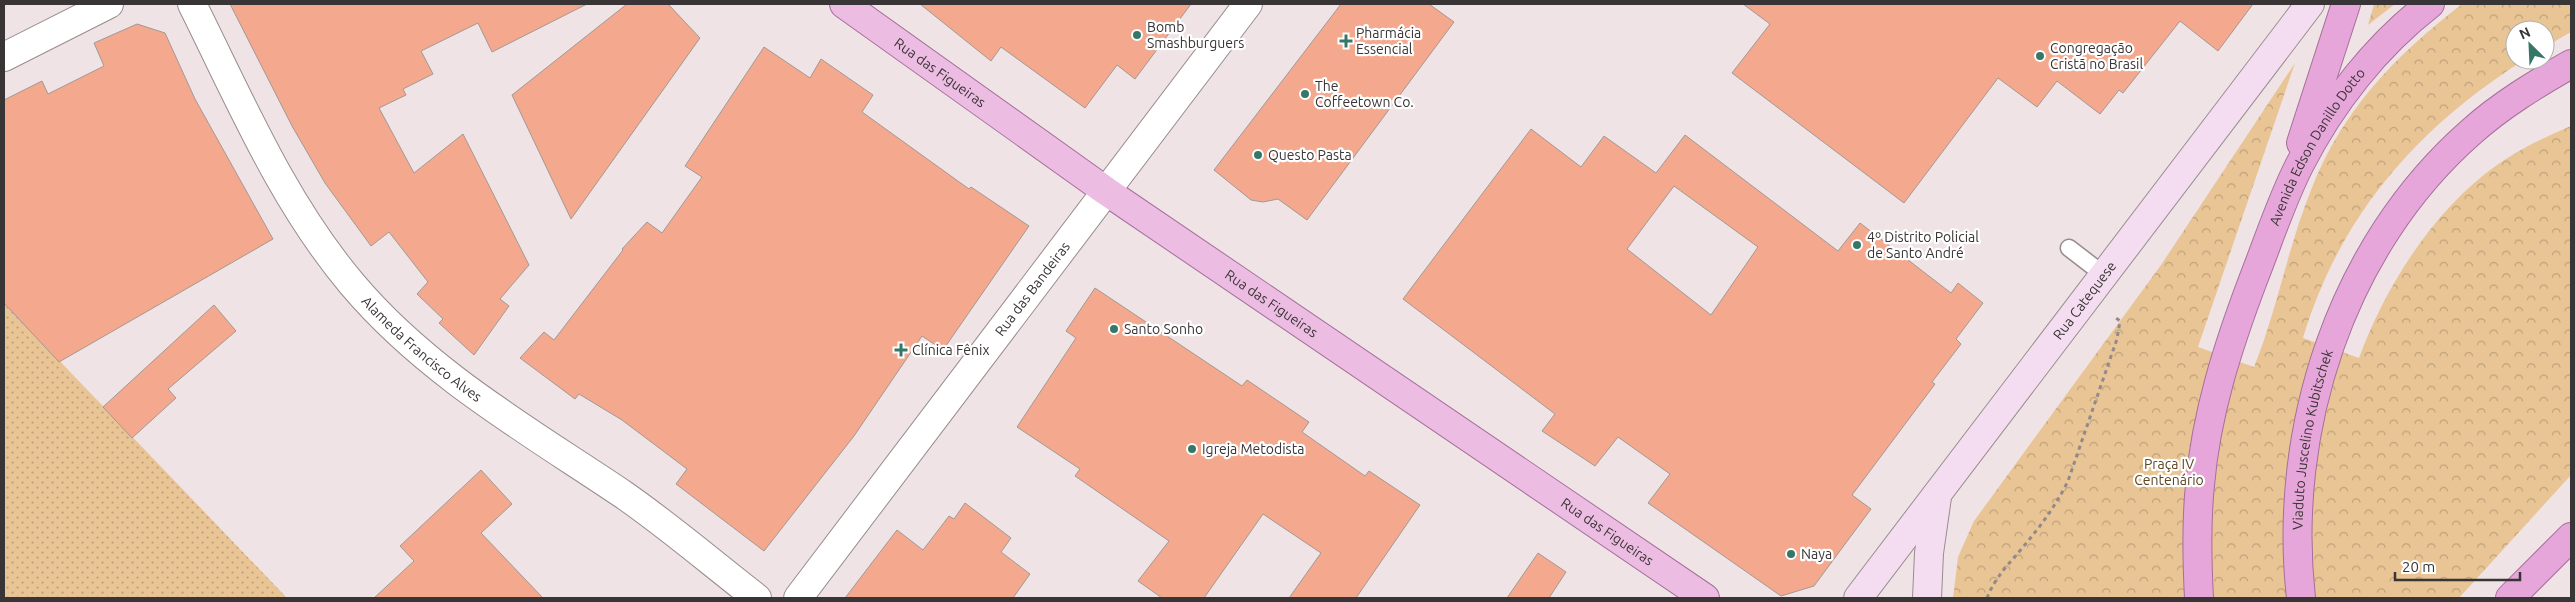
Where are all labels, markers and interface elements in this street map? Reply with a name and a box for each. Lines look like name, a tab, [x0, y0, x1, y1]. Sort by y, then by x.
place label: Bomb Smashburguers	[1147, 19, 1244, 51]
north arrow	[2505, 20, 2555, 70]
text: N	[2517, 24, 2533, 43]
place label: Pharmácia Essencial	[1356, 25, 1421, 57]
marker: Bomb Smashburguers	[1131, 29, 1143, 41]
street label: Rua das Figueiras	[891, 35, 989, 111]
marker: Pharmácia Essencial	[1340, 35, 1352, 47]
place label: Congregação Cristã no Brasil	[2050, 40, 2143, 72]
marker: Congregação Cristã no Brasil	[2034, 50, 2046, 62]
street label: Avenida Edson Danillo Dotto	[2266, 65, 2368, 228]
place label: The Coffeetown Co.	[1315, 78, 1414, 110]
marker: The Coffeetown Co.	[1299, 88, 1311, 100]
place label: Questo Pasta	[1268, 147, 1352, 163]
marker: Questo Pasta	[1252, 149, 1264, 161]
place label: 4º Distrito Policial de Santo André	[1867, 229, 1979, 261]
street label: Rua das Bandeiras	[992, 239, 1073, 339]
marker: 4º Distrito Policial de Santo André	[1851, 239, 1863, 251]
street label: Rua Catequese	[2050, 258, 2119, 343]
street label: Rua das Figueiras	[1222, 266, 1321, 341]
street label: Alameda Francisco Alves	[359, 293, 485, 405]
place label: Santo Sonho	[1124, 321, 1203, 337]
marker: Santo Sonho	[1108, 323, 1120, 335]
place label: Clínica Fênix	[912, 342, 989, 358]
marker: Clínica Fênix	[894, 343, 908, 357]
street label: Viaduto Juscelino Kubitschek	[2290, 347, 2336, 530]
place label: Igreja Metodista	[1202, 441, 1304, 457]
marker: Igreja Metodista	[1186, 443, 1198, 455]
park label: Praça IV Centenário	[2134, 456, 2204, 488]
street label: Rua das Figueiras	[1558, 495, 1657, 569]
place label: Naya	[1801, 546, 1832, 562]
marker: Naya	[1785, 548, 1797, 560]
scale bar	[2395, 550, 2520, 582]
text: 20 m	[2402, 558, 2435, 575]

